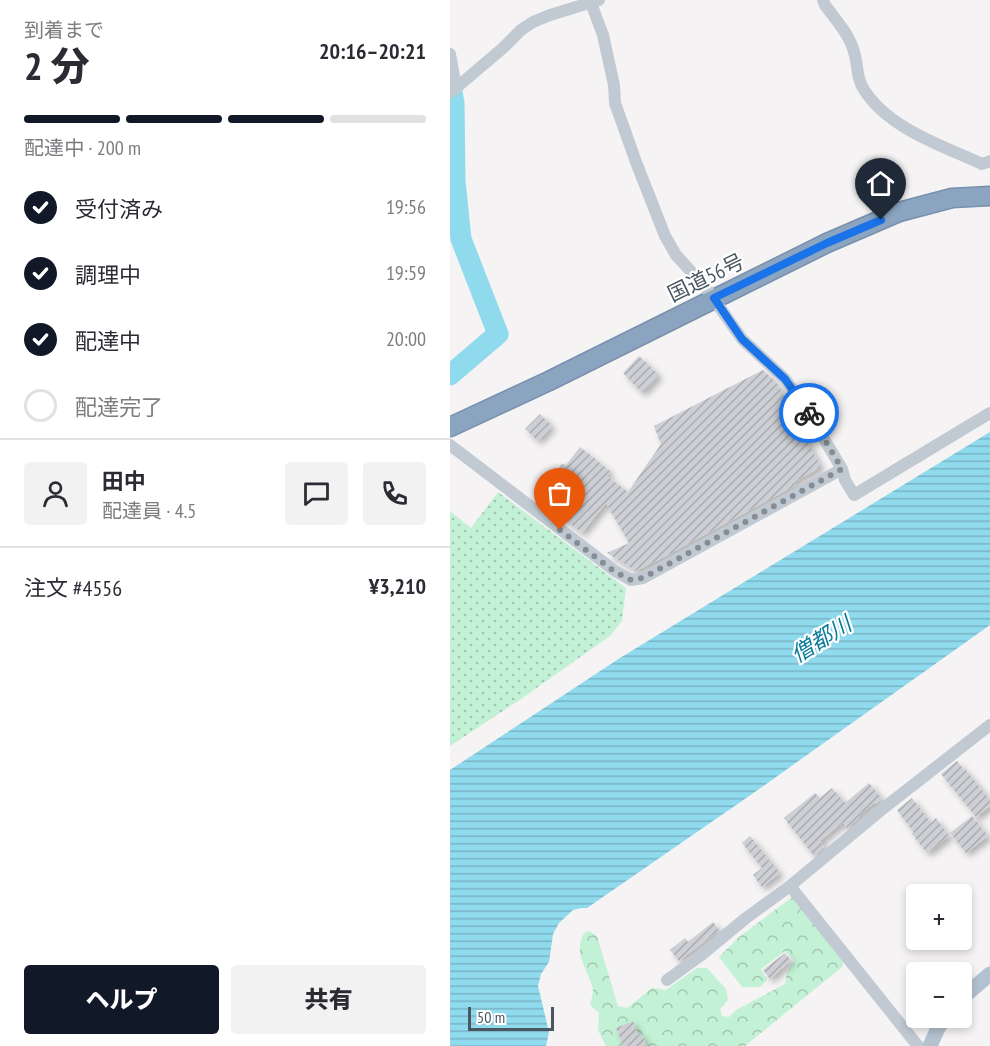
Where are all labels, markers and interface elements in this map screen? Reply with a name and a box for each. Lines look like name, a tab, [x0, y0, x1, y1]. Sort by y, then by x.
text: 到着まで	[24, 17, 104, 43]
text: 20:16–20:21	[319, 37, 426, 65]
text: 2 分	[24, 40, 90, 91]
text: 配達中 · 200 m	[24, 135, 141, 161]
pin	[855, 158, 906, 220]
icon: home	[864, 167, 897, 200]
icon: check	[24, 191, 57, 224]
text: 19:56	[386, 194, 426, 220]
text: 受付済み	[75, 195, 163, 223]
street label: 国道56号	[663, 247, 749, 308]
icon: check	[24, 257, 57, 290]
text: 19:59	[386, 260, 426, 286]
text: 調理中	[75, 261, 141, 289]
icon: check	[24, 323, 57, 356]
text: 20:00	[386, 326, 426, 352]
text: 配達中	[75, 327, 141, 355]
courier	[779, 383, 839, 443]
text: 配達完了	[75, 393, 163, 421]
icon: bike	[793, 397, 826, 430]
button: person	[24, 462, 87, 525]
button: chat	[285, 462, 348, 525]
button: phone	[363, 462, 426, 525]
text: 田中	[102, 467, 146, 495]
pin	[534, 468, 585, 530]
icon: bag	[543, 477, 576, 510]
text: 配達員 · 4.5	[102, 498, 196, 524]
text: ¥3,210	[369, 572, 426, 600]
text: 注文 #4556	[24, 574, 122, 602]
water label: 僧都川	[786, 609, 858, 668]
map controls	[906, 884, 972, 1028]
button: +	[906, 884, 972, 950]
button: −	[906, 962, 972, 1028]
button: ヘルプ	[24, 965, 219, 1034]
button: 共有	[231, 965, 426, 1034]
scale bar	[468, 1004, 554, 1032]
text: 50 m	[477, 1007, 505, 1027]

